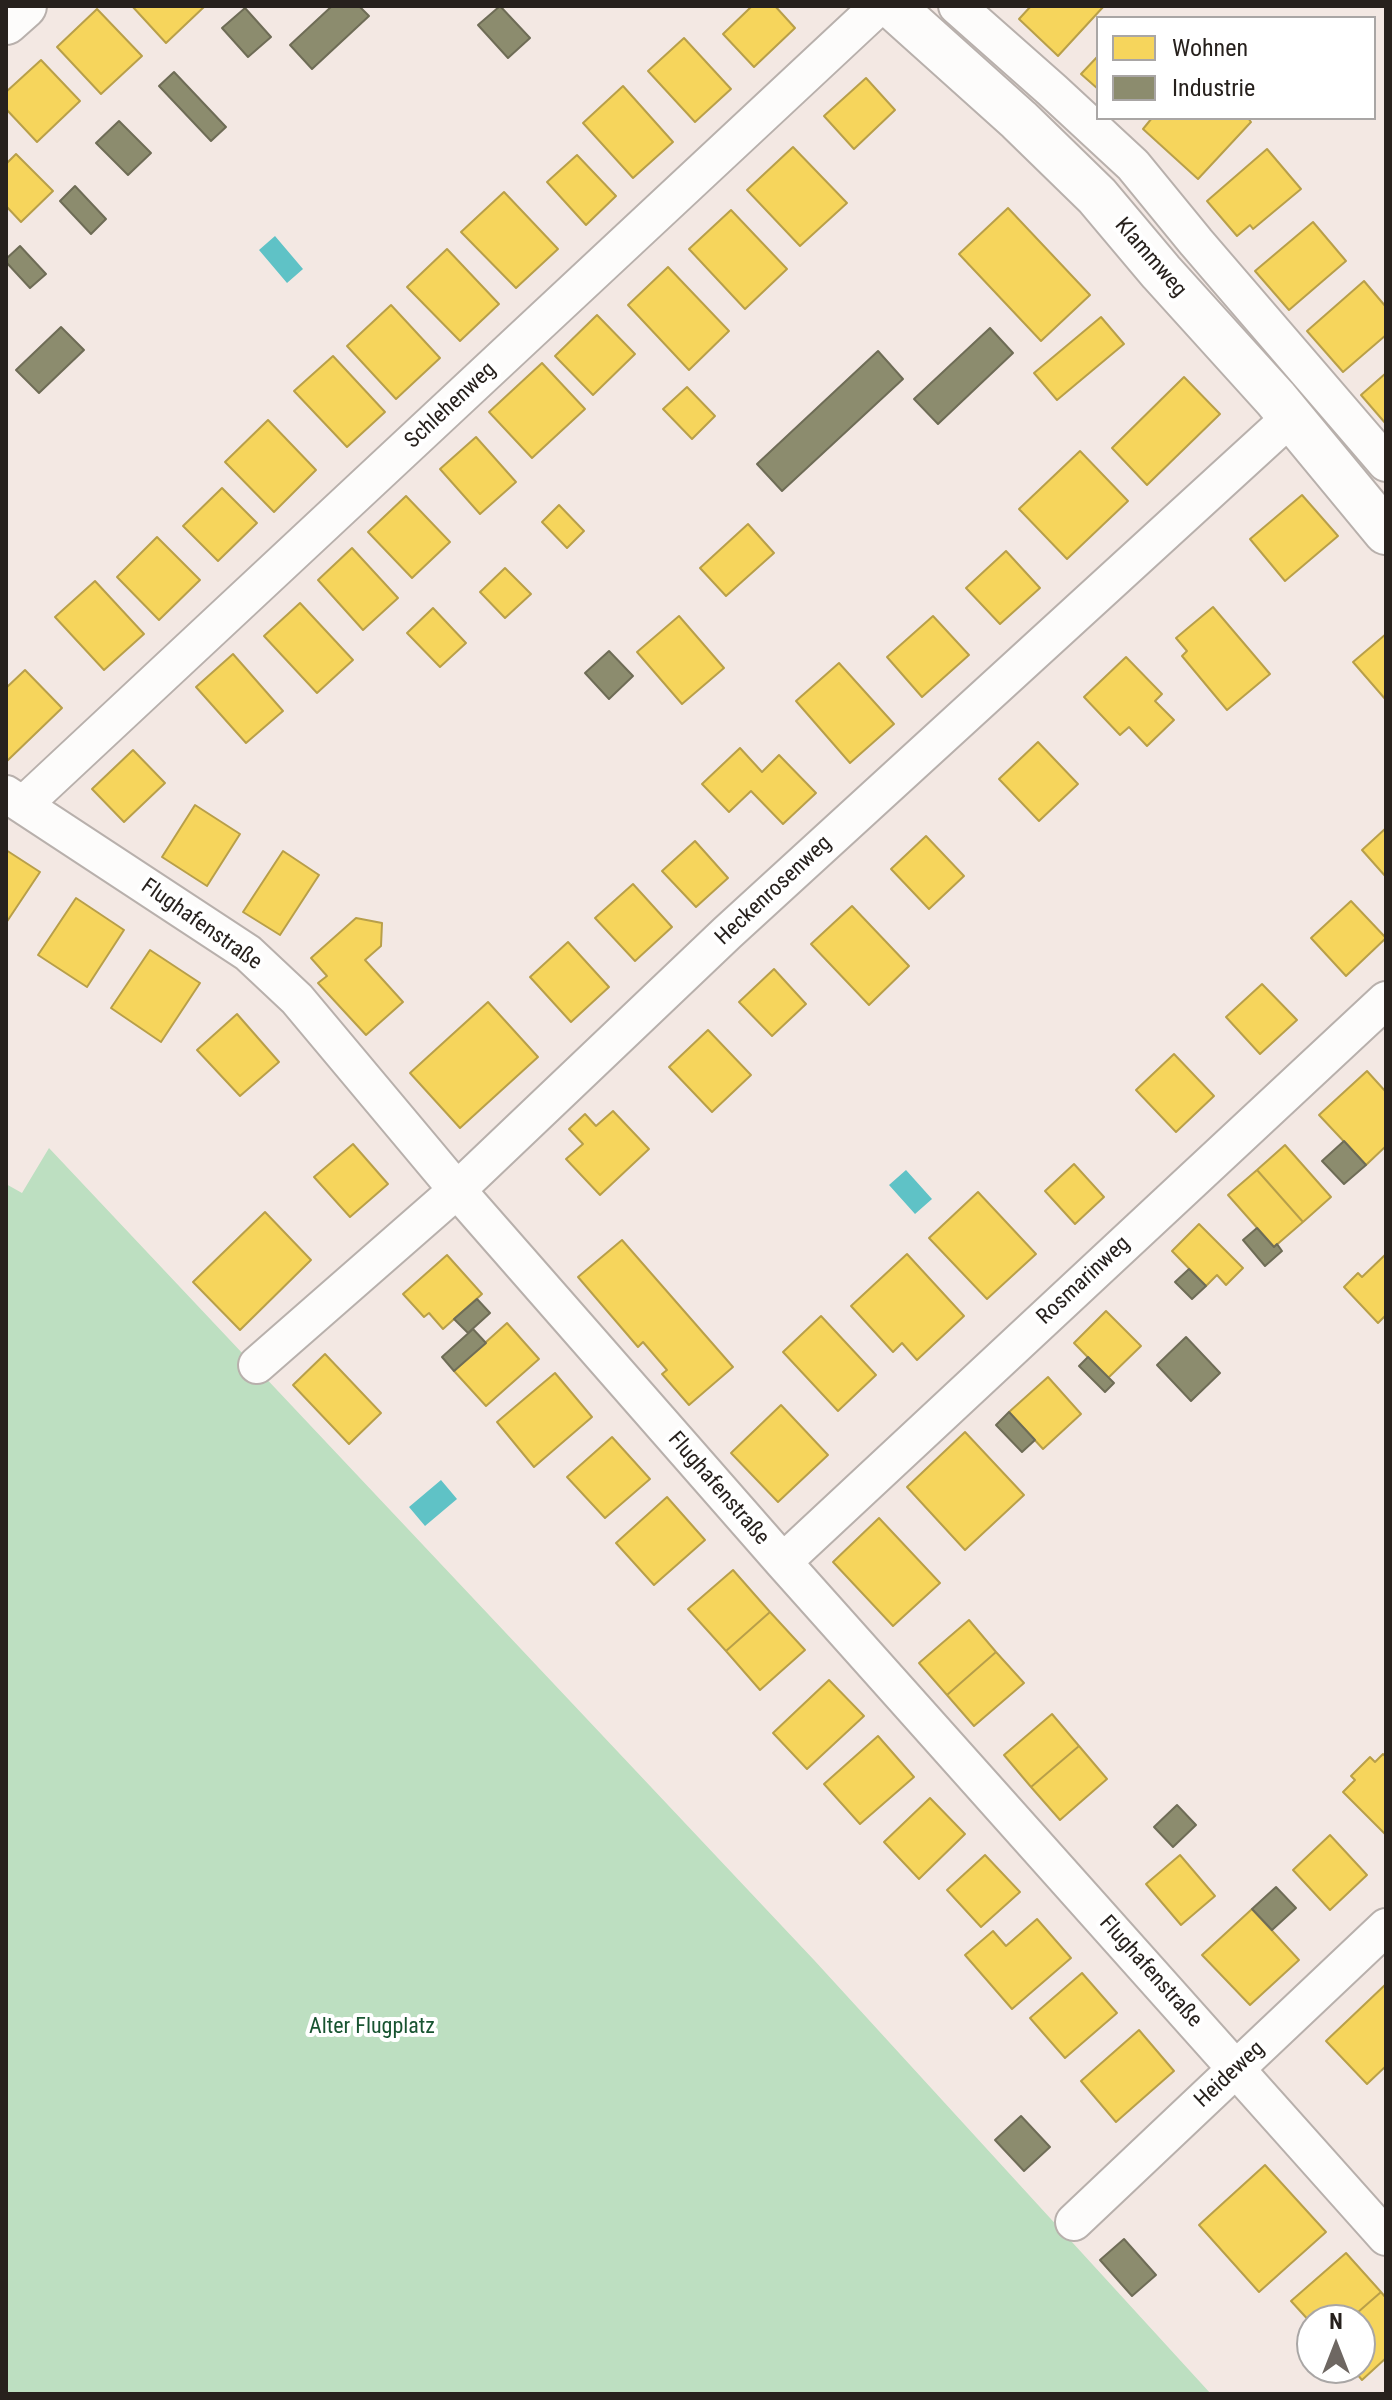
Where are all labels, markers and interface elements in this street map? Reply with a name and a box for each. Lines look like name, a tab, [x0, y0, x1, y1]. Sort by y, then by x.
legend	[1096, 16, 1376, 120]
text: Wohnen	[1172, 34, 1248, 62]
text: Industrie	[1172, 74, 1255, 102]
street label: Klammweg	[1108, 213, 1192, 303]
street label: Schlehenweg	[400, 357, 502, 455]
street label: Heckenrosenweg	[711, 831, 837, 951]
street label: Flughafenstraße	[136, 874, 266, 976]
street label: Rosmarinweg	[1032, 1231, 1136, 1331]
street label: Flughafenstraße	[662, 1427, 774, 1551]
street label: Flughafenstraße	[1093, 1911, 1207, 2033]
park label: Alter Flugplatz	[309, 2014, 435, 2040]
street label: Heideweg	[1190, 2036, 1270, 2114]
north arrow	[1296, 2304, 1376, 2384]
text: N	[1329, 2309, 1343, 2334]

